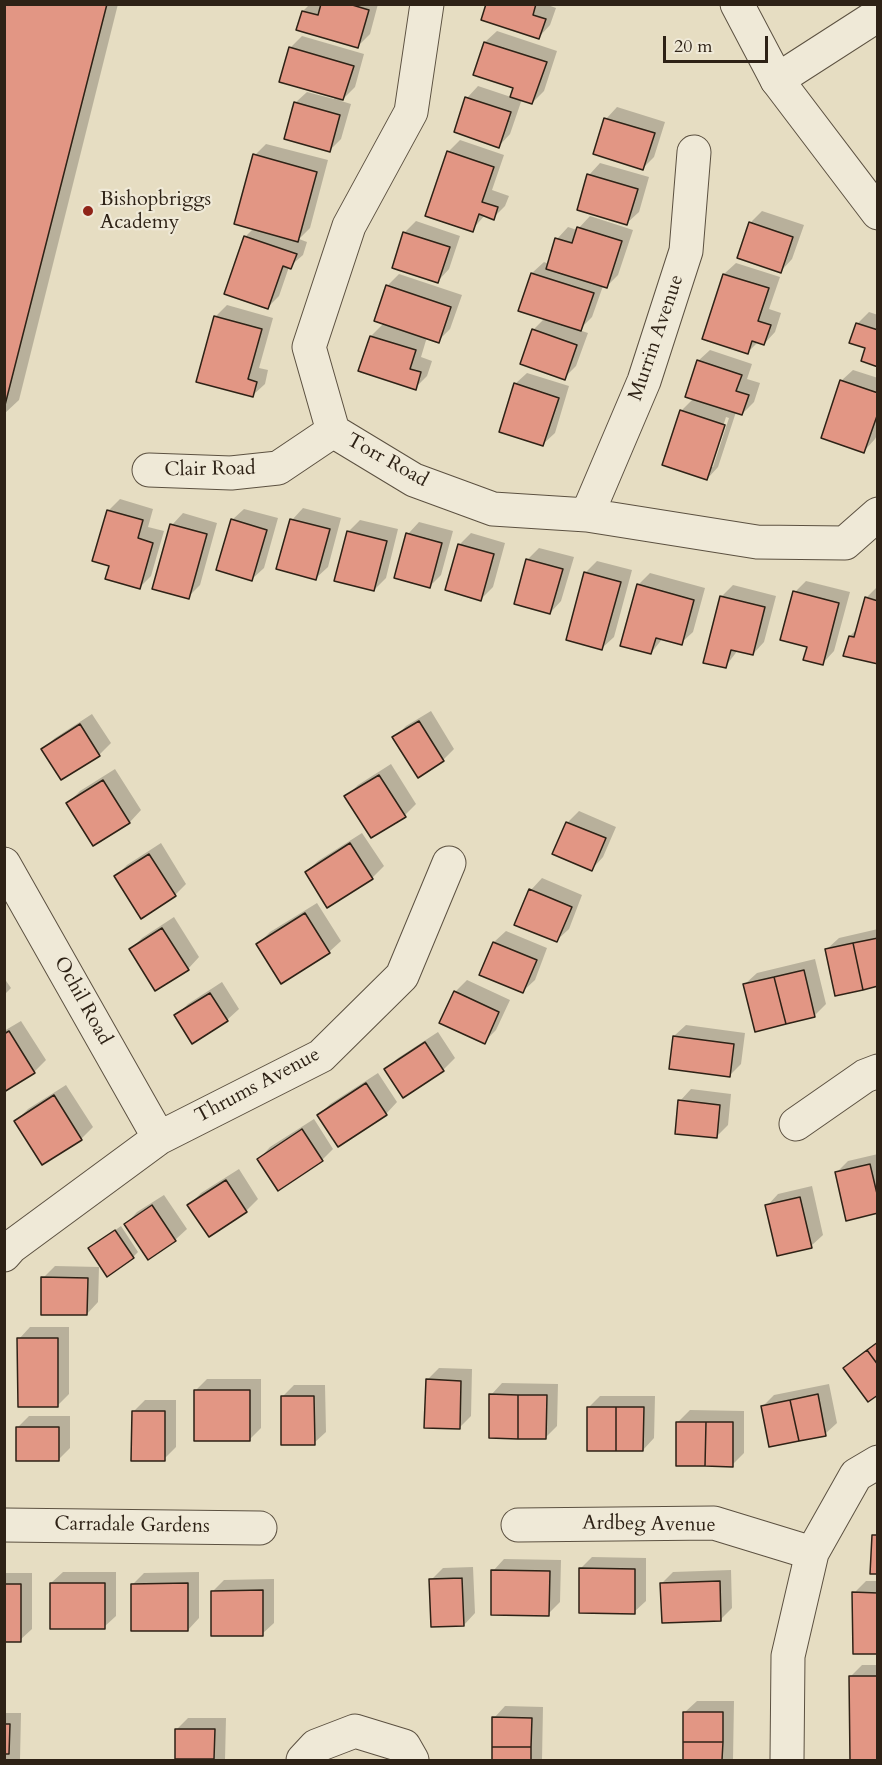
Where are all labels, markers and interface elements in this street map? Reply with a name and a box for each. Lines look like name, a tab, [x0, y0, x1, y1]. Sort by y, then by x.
scale bar	[666, 24, 771, 62]
text: 20 m	[674, 34, 713, 59]
place label: Bishopbriggs Academy	[100, 188, 211, 235]
marker: Bishopbriggs Academy	[81, 204, 95, 218]
street label: Murrin Avenue	[624, 272, 690, 404]
street label: Torr Road	[342, 429, 432, 493]
street label: Clair Road	[164, 457, 256, 483]
street label: Ochil Road	[48, 953, 116, 1049]
street label: Thrums Avenue	[192, 1043, 324, 1129]
street label: Ardbeg Avenue	[582, 1512, 716, 1538]
street label: Carradale Gardens	[54, 1513, 210, 1539]

